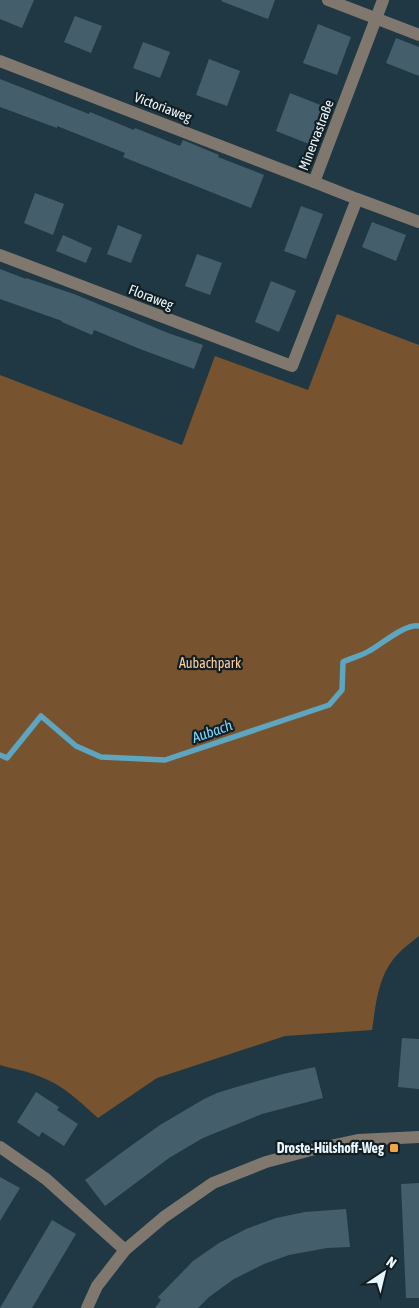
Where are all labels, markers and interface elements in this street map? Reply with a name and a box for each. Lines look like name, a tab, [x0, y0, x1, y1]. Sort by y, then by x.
street label: Victoriaweg	[132, 89, 194, 125]
street label: Minervastraße	[295, 97, 337, 173]
street label: Floraweg	[126, 281, 176, 313]
park label: Aubachpark	[179, 655, 241, 671]
water label: Aubach	[189, 716, 234, 746]
place label: Droste-Hülshoff-Weg	[277, 1140, 385, 1156]
marker: Droste-Hülshoff-Weg	[388, 1142, 400, 1154]
north arrow	[359, 1248, 409, 1298]
text: N	[383, 1253, 399, 1271]

